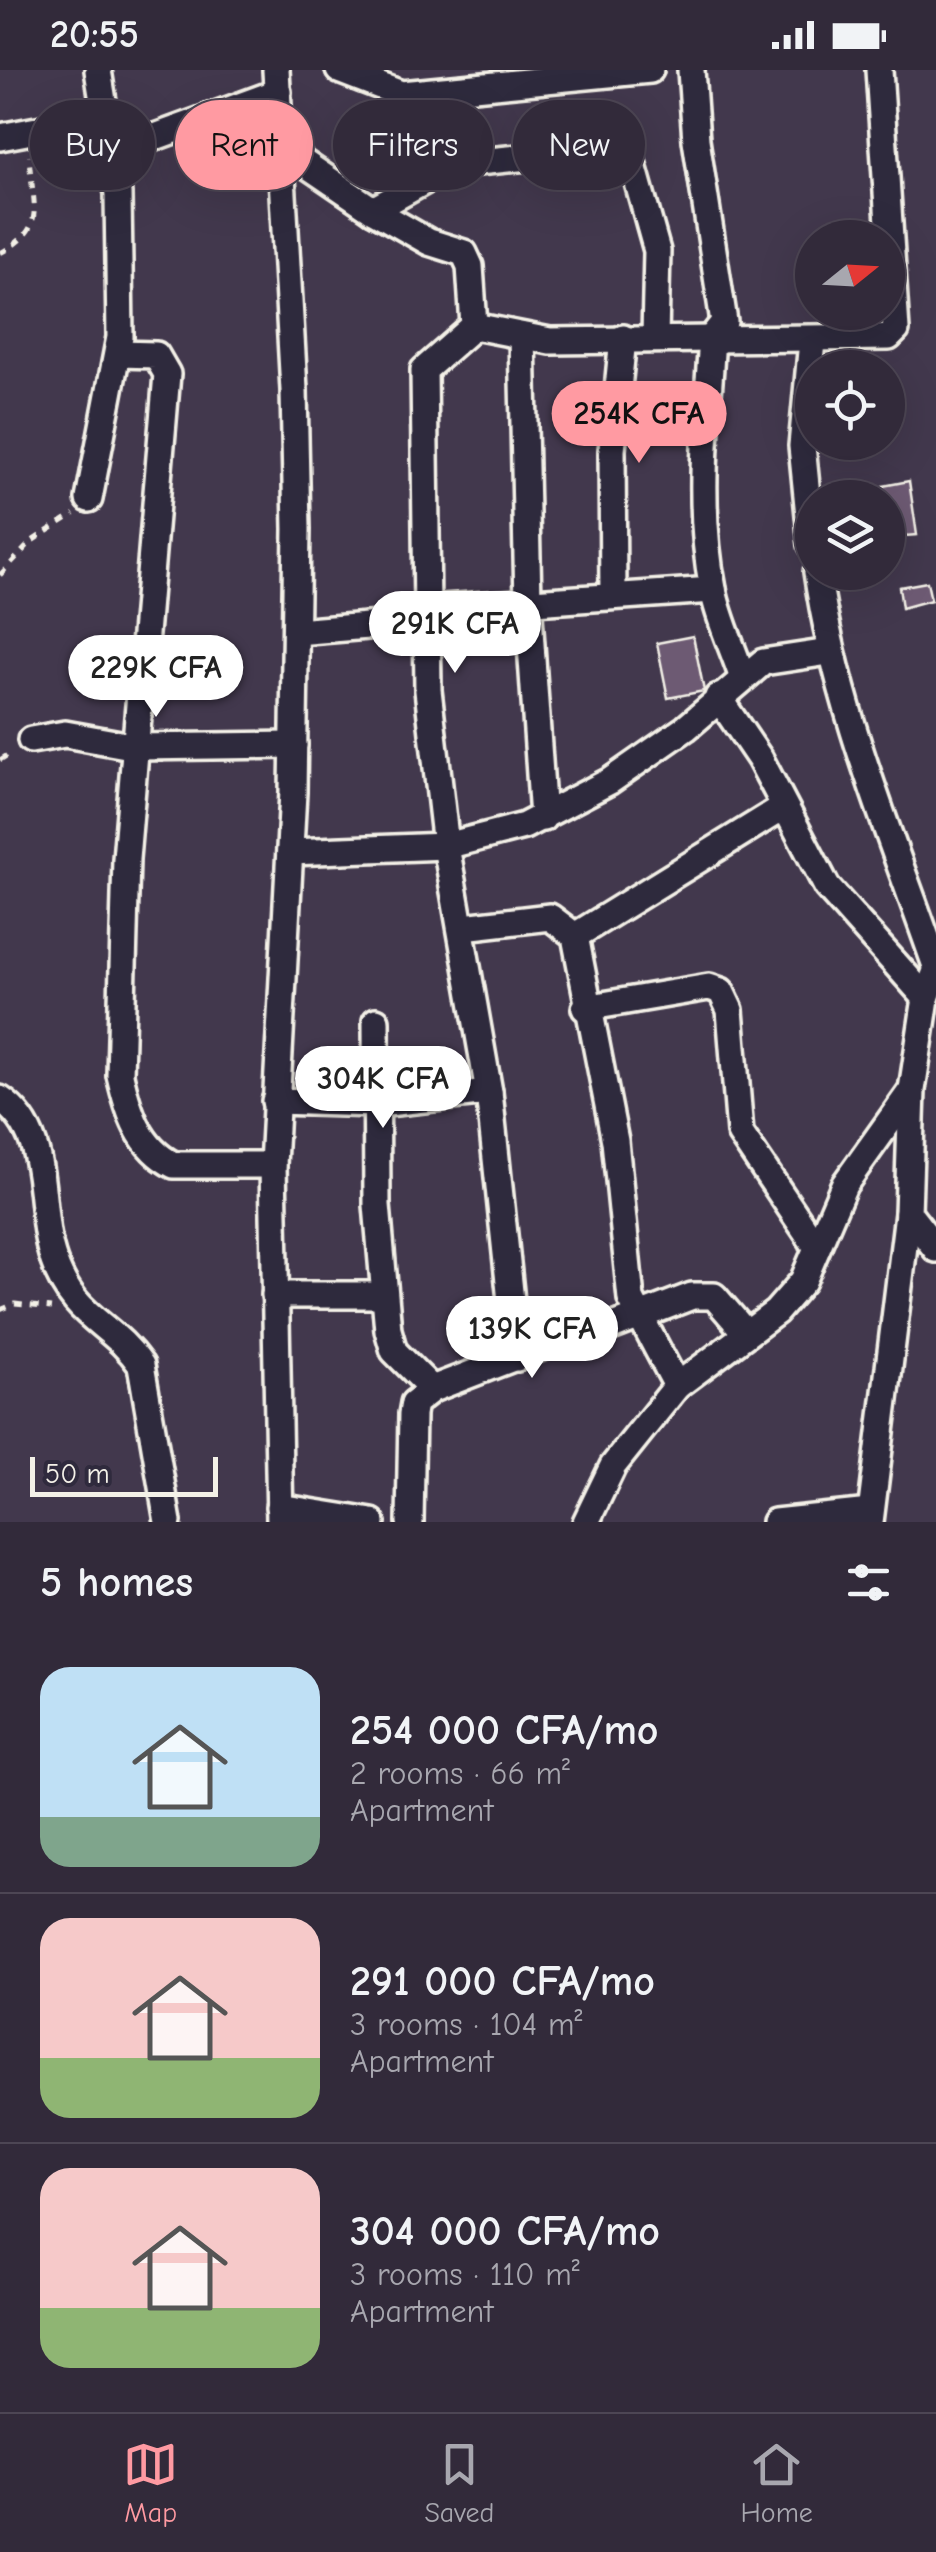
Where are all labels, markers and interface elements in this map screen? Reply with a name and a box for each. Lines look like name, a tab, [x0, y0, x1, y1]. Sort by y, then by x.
text: 20:55	[50, 13, 139, 57]
chip: Buy	[30, 100, 155, 190]
chip: Rent	[175, 100, 313, 190]
chip: Filters	[333, 100, 493, 190]
chip: New	[513, 100, 645, 190]
north arrow	[795, 220, 905, 330]
map controls	[795, 220, 905, 590]
button: locate	[795, 350, 905, 460]
pin: 254K CFA	[536, 381, 742, 466]
text: 254K CFA	[574, 395, 704, 432]
button: layers	[795, 480, 905, 590]
pin: 291K CFA	[352, 591, 558, 676]
text: 291K CFA	[391, 605, 519, 642]
pin: 229K CFA	[53, 635, 259, 720]
text: 229K CFA	[90, 649, 222, 686]
pin: 304K CFA	[280, 1046, 486, 1131]
text: 304K CFA	[317, 1060, 449, 1097]
pin: 139K CFA	[429, 1296, 635, 1381]
text: 139K CFA	[468, 1310, 596, 1347]
scale bar	[30, 1452, 218, 1496]
text: 50 m	[45, 1458, 110, 1490]
icon: filters	[841, 1555, 896, 1610]
text: 5 homes	[40, 1558, 193, 1607]
text: 254 000 CFA/mo	[350, 1706, 659, 1755]
icon: home	[120, 1707, 240, 1827]
text: 2 rooms · 66 m²	[350, 1755, 570, 1792]
text: Apartment	[350, 1792, 493, 1829]
text: 291 000 CFA/mo	[350, 1957, 655, 2006]
icon: home	[120, 1958, 240, 2078]
text: 3 rooms · 104 m²	[350, 2006, 582, 2043]
text: Apartment	[350, 2043, 493, 2080]
text: 304 000 CFA/mo	[350, 2207, 660, 2256]
icon: home	[120, 2208, 240, 2328]
text: 3 rooms · 110 m²	[350, 2256, 580, 2293]
text: Apartment	[350, 2293, 493, 2330]
tab: Map	[123, 2437, 178, 2529]
tab: Saved	[424, 2437, 494, 2529]
tab: Home	[741, 2437, 813, 2529]

